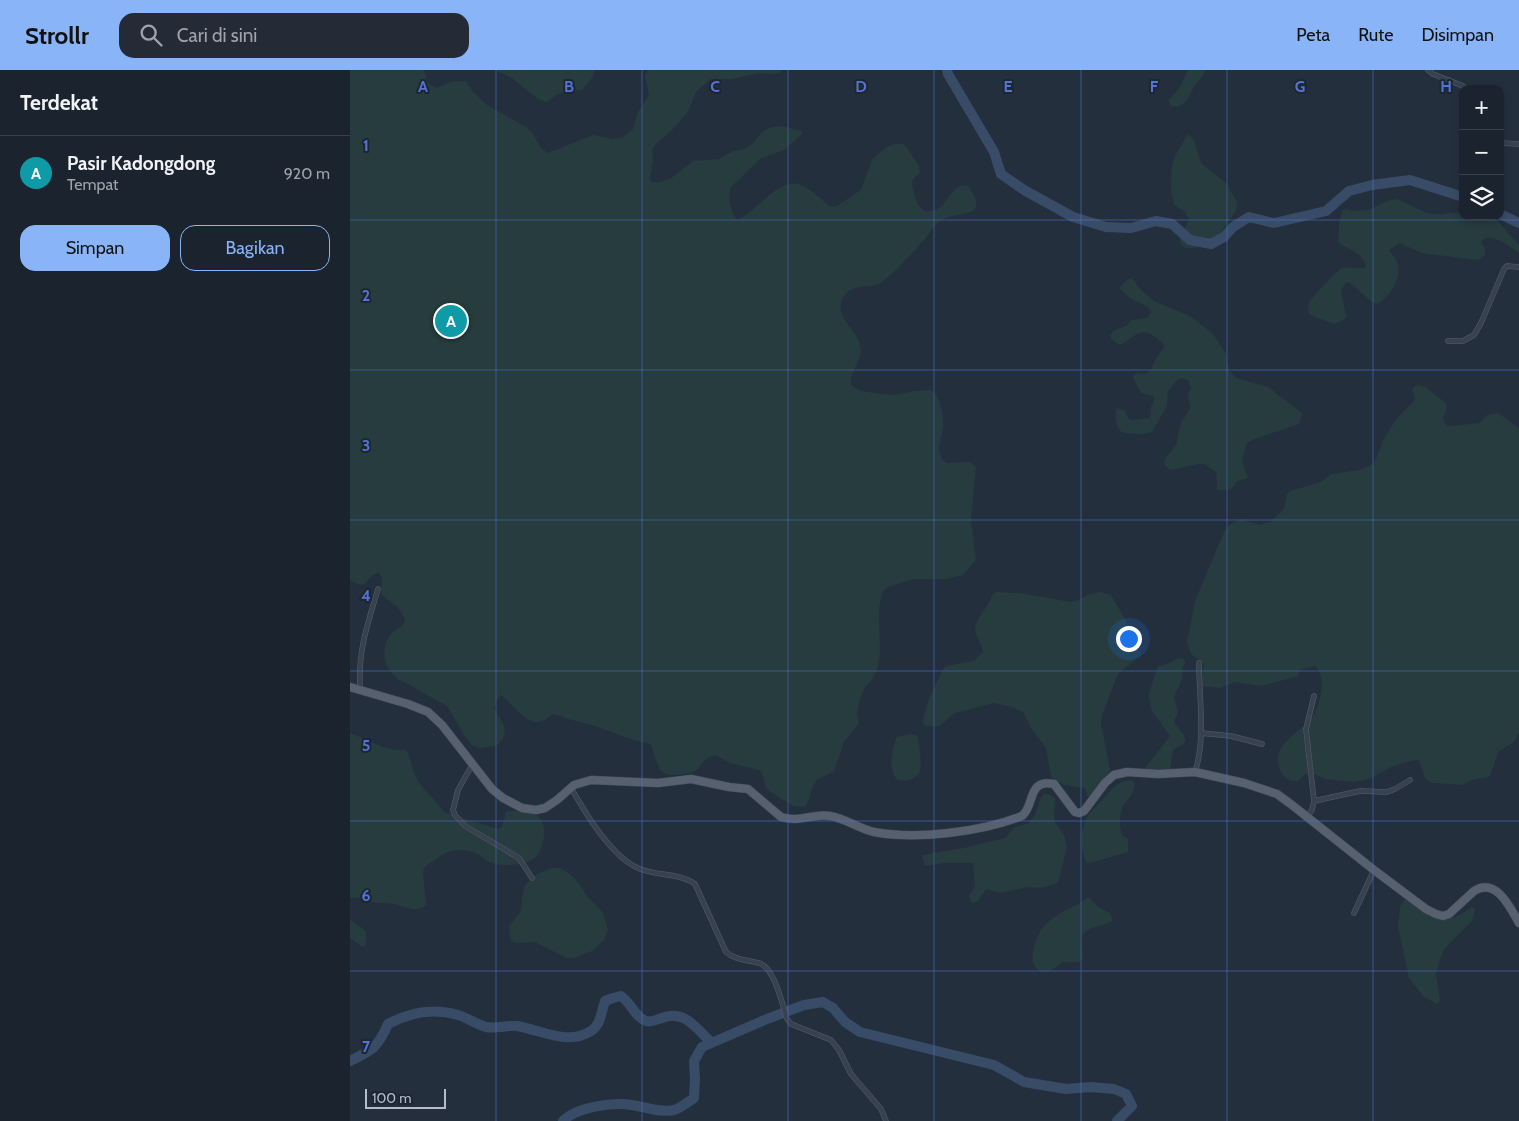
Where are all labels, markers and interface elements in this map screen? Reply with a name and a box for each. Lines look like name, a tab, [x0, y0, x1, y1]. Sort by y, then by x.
search box	[119, 13, 469, 58]
text: Strollr	[25, 21, 89, 50]
icon: search	[137, 21, 165, 49]
text: Cari di sini	[177, 24, 257, 47]
text: Peta	[1296, 24, 1330, 46]
text: Rute	[1358, 24, 1393, 46]
text: Disimpan	[1421, 24, 1494, 46]
text: A	[418, 77, 428, 96]
text: B	[564, 77, 574, 96]
text: C	[710, 77, 720, 96]
text: D	[855, 77, 867, 96]
text: E	[1003, 77, 1013, 96]
text: F	[1150, 77, 1159, 96]
text: G	[1295, 77, 1305, 96]
text: H	[1440, 77, 1452, 96]
map controls	[1459, 85, 1504, 220]
button: +	[1459, 85, 1504, 130]
text: Terdekat	[20, 90, 98, 115]
button: −	[1459, 130, 1504, 175]
text: 1	[363, 136, 369, 155]
text: Pasir Kadongdong	[67, 152, 215, 175]
text: A	[31, 164, 41, 183]
text: 920 m	[284, 164, 330, 183]
text: Tempat	[67, 175, 118, 194]
button: layers	[1459, 175, 1504, 220]
button: Simpan	[20, 225, 170, 271]
button: Bagikan	[180, 225, 330, 271]
text: 2	[362, 286, 370, 305]
pin: A	[435, 302, 467, 340]
text: 3	[362, 436, 370, 455]
text: 4	[361, 586, 371, 605]
your location	[1116, 626, 1142, 652]
text: 5	[362, 736, 370, 755]
text: 6	[362, 886, 371, 905]
text: 7	[362, 1037, 371, 1056]
scale bar	[365, 1086, 446, 1109]
text: 100 m	[372, 1089, 412, 1107]

